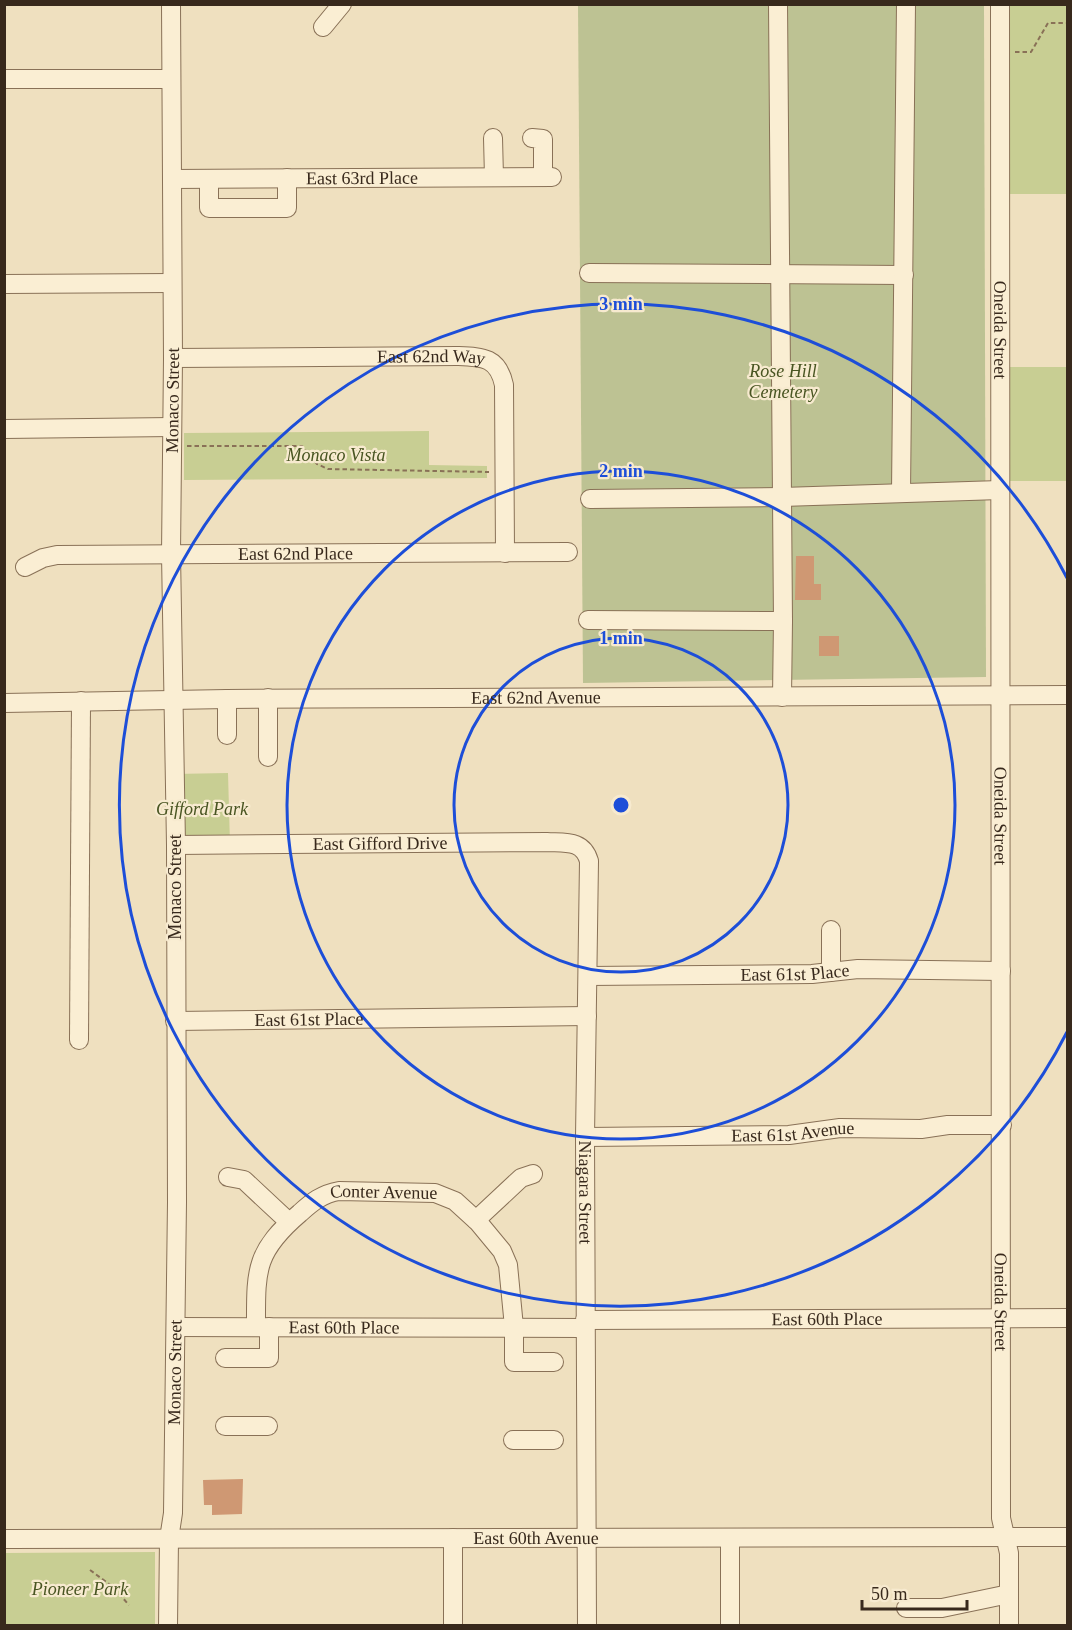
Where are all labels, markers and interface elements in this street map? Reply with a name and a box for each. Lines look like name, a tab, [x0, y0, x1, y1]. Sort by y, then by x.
street label: East 63rd Place	[306, 168, 418, 188]
street label: Oneida Street	[990, 281, 1010, 379]
text: 3 min	[599, 294, 643, 314]
street label: East 62nd Way	[377, 346, 487, 369]
street label: Monaco Street	[162, 348, 183, 453]
park label: Rose Hill Cemetery	[748, 361, 817, 402]
park label: Monaco Vista	[285, 445, 386, 465]
text: 2 min	[599, 461, 643, 481]
street label: East 62nd Place	[238, 543, 353, 564]
text: 1 min	[599, 628, 643, 648]
street label: East 62nd Avenue	[471, 687, 601, 708]
street label: Oneida Street	[991, 767, 1011, 865]
centre of rings	[611, 795, 631, 815]
park label: Gifford Park	[156, 799, 249, 819]
street label: East Gifford Drive	[313, 833, 447, 854]
street label: Monaco Street	[165, 834, 185, 940]
street label: East 61st Place	[740, 960, 850, 985]
street label: East 61st Place	[254, 1009, 364, 1030]
street label: East 61st Avenue	[731, 1118, 855, 1146]
street label: Niagara Street	[575, 1141, 595, 1244]
street label: Conter Avenue	[328, 1181, 438, 1203]
street label: Oneida Street	[991, 1253, 1011, 1351]
street label: East 60th Place	[771, 1309, 883, 1329]
street label: East 60th Place	[288, 1317, 400, 1338]
street label: Monaco Street	[164, 1319, 185, 1425]
street label: East 60th Avenue	[473, 1528, 599, 1548]
scale bar	[862, 1573, 967, 1611]
park label: Pioneer Park	[31, 1579, 129, 1599]
text: 50 m	[871, 1584, 908, 1604]

